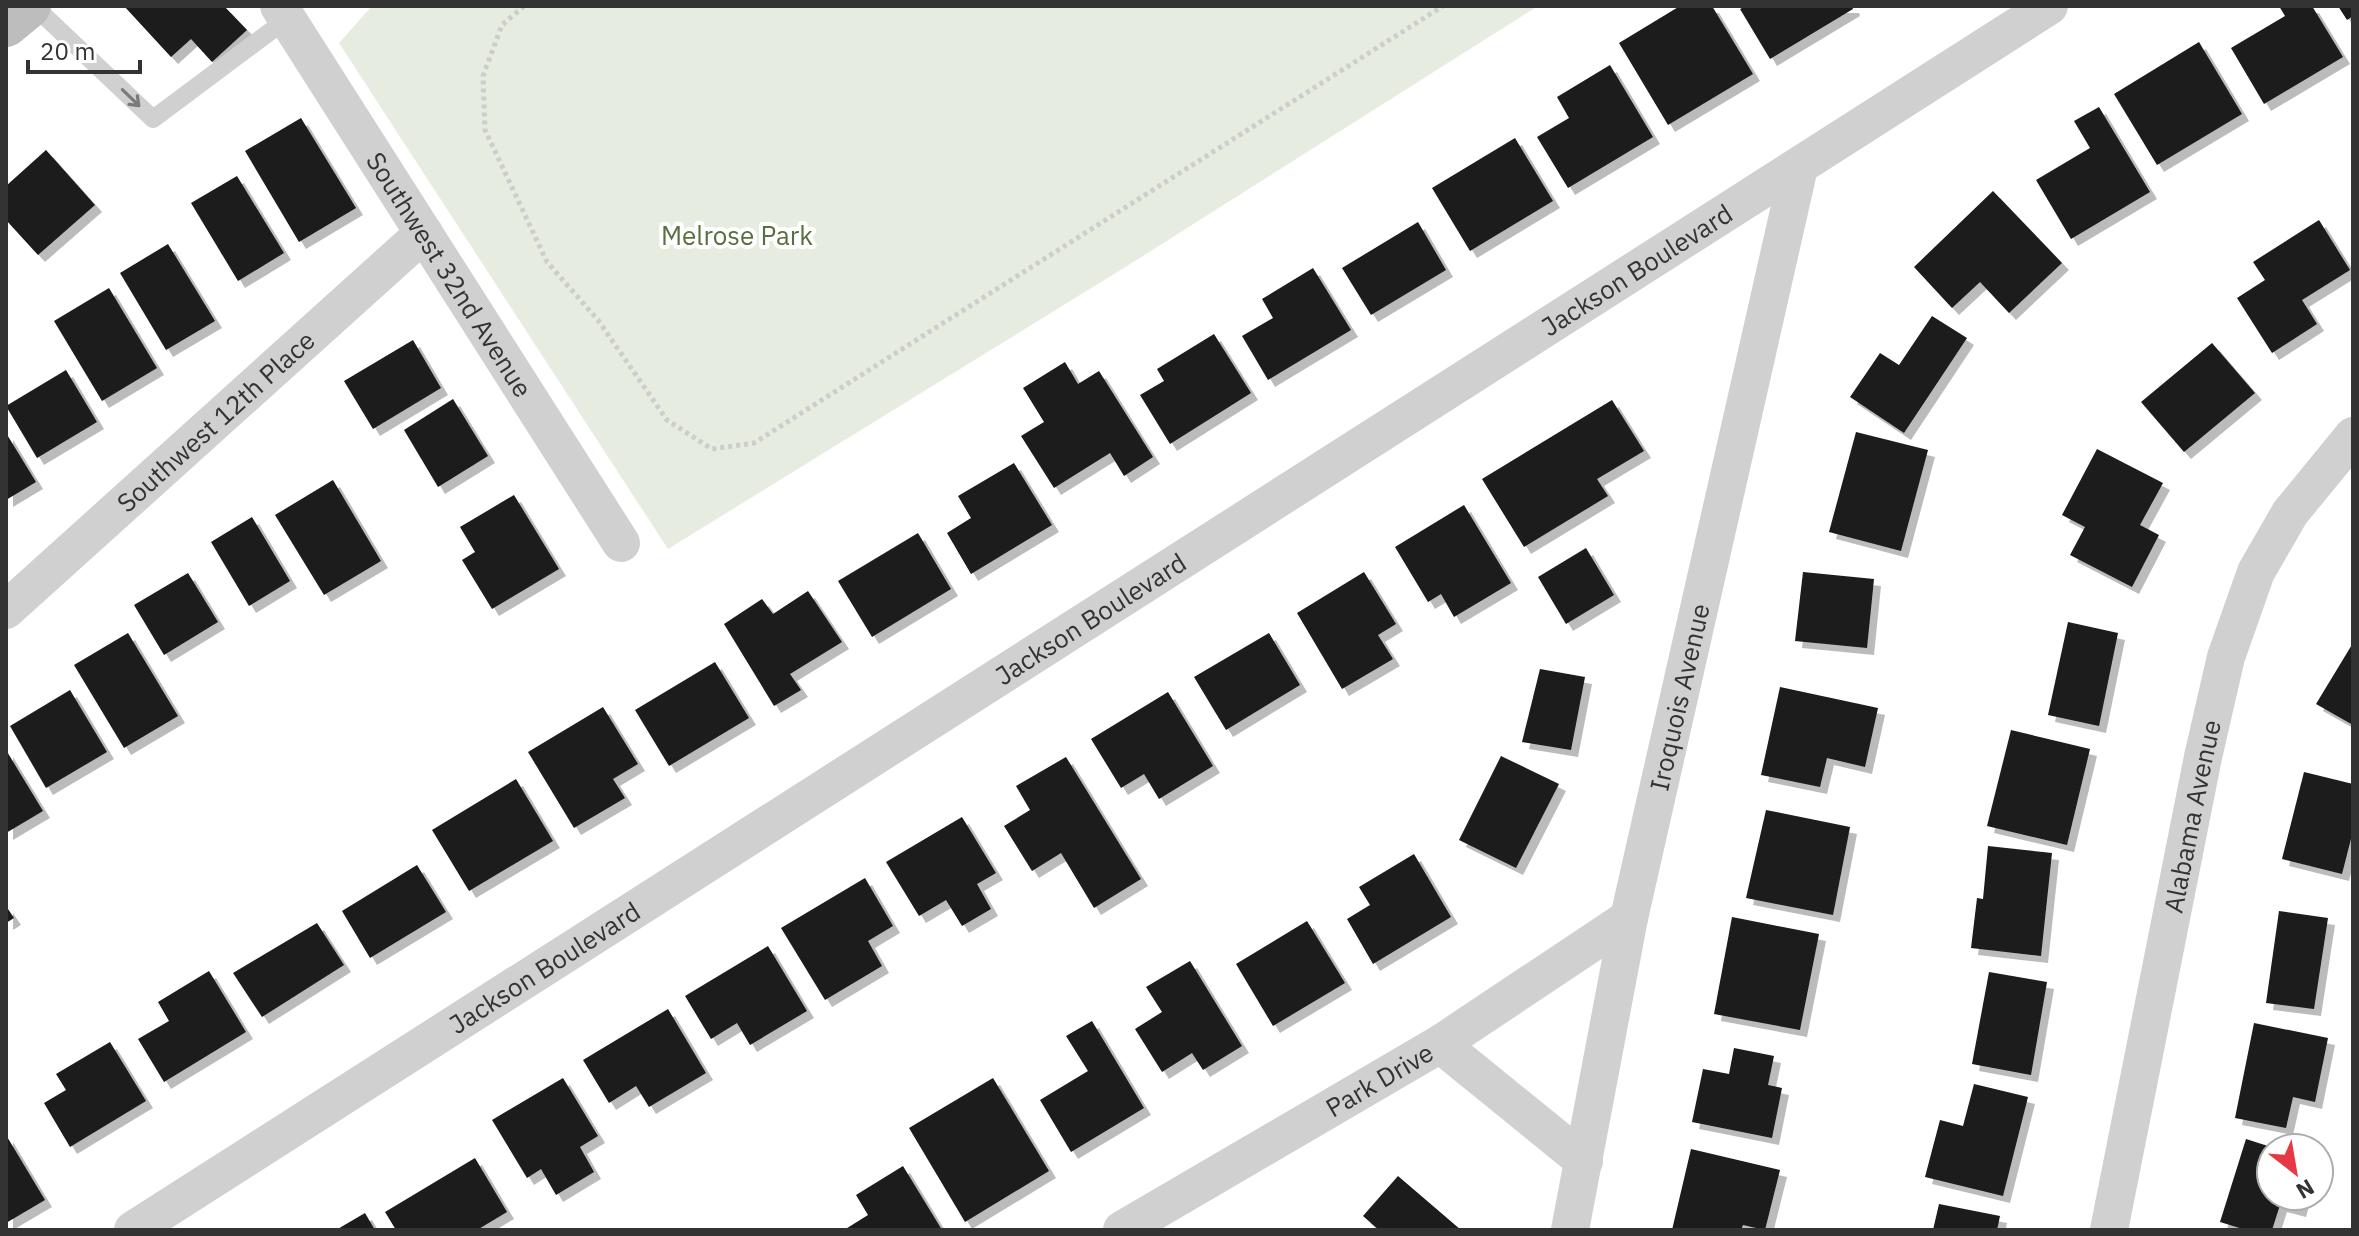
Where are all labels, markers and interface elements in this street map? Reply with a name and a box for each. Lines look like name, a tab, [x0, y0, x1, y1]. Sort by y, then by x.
scale bar	[28, 24, 140, 74]
text: 20 m	[40, 35, 95, 67]
one-way arrow	[121, 89, 141, 108]
street label: Southwest 32nd Avenue	[359, 145, 541, 403]
street label: Jackson Boulevard	[1534, 196, 1738, 343]
park label: Melrose Park	[661, 218, 813, 252]
street label: Southwest 12th Place	[109, 323, 322, 519]
street label: Jackson Boulevard	[988, 545, 1192, 692]
street label: Iroquois Avenue	[1641, 600, 1717, 794]
street label: Alabama Avenue	[2155, 716, 2228, 916]
street label: Jackson Boulevard	[442, 894, 646, 1041]
street label: Park Drive	[1319, 1035, 1439, 1124]
north arrow	[2255, 1132, 2335, 1212]
text: N	[2291, 1173, 2320, 1206]

